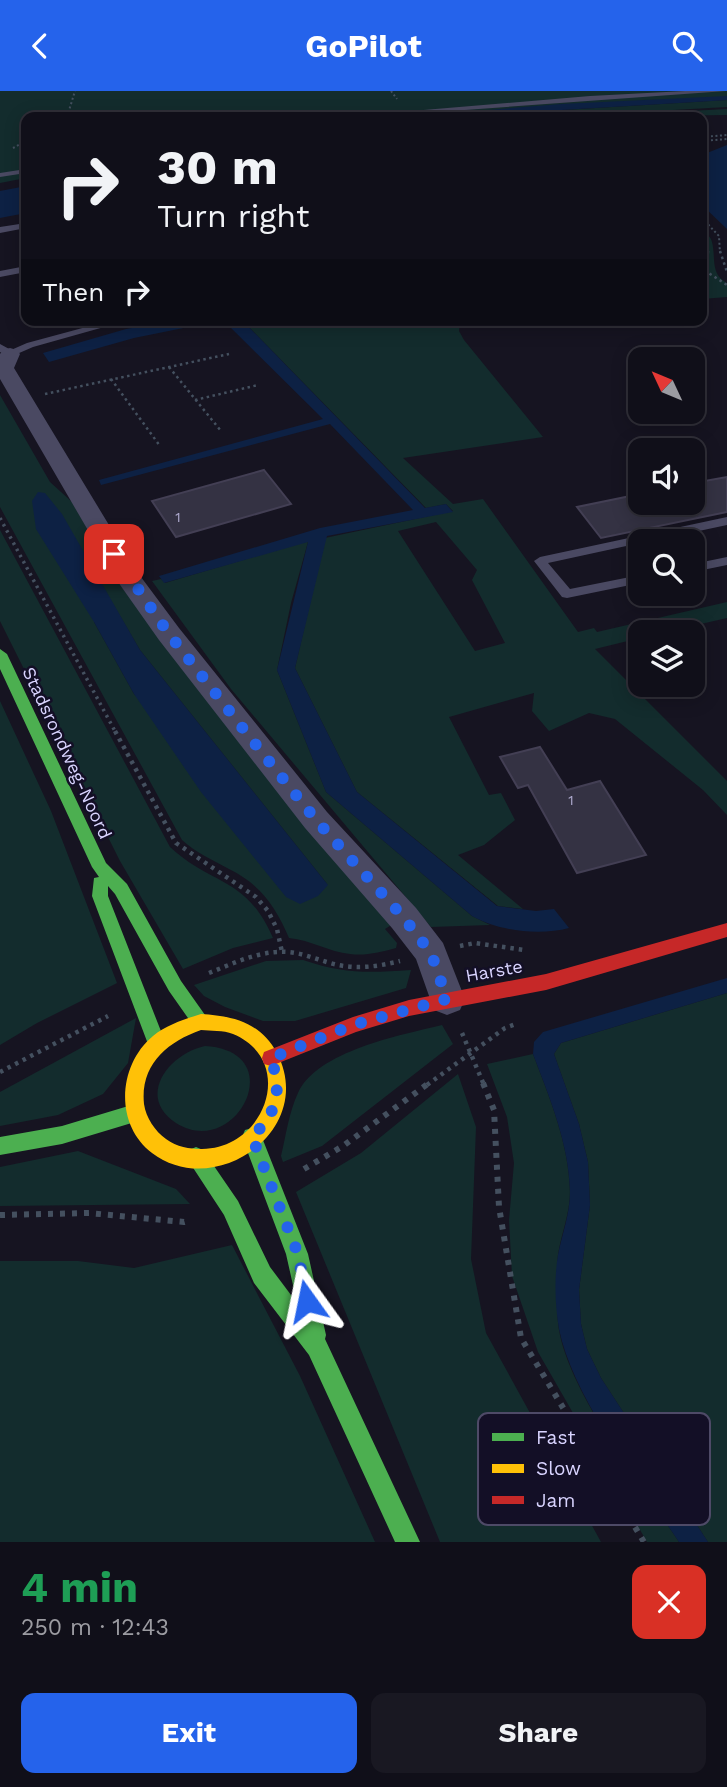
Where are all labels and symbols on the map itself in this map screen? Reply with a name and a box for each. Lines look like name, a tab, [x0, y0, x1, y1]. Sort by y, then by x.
north arrow	[628, 347, 705, 423]
house number: 1	[175, 509, 181, 525]
pin	[84, 524, 144, 584]
street label: Stadsrondweg-Noord	[18, 663, 117, 842]
house number: 1	[568, 792, 574, 808]
street label: Harste	[464, 955, 524, 986]
position arrow	[270, 1264, 344, 1338]
legend	[478, 1413, 710, 1525]
text: Fast	[536, 1426, 575, 1449]
text: Slow	[536, 1457, 581, 1480]
text: Jam	[536, 1489, 575, 1512]

